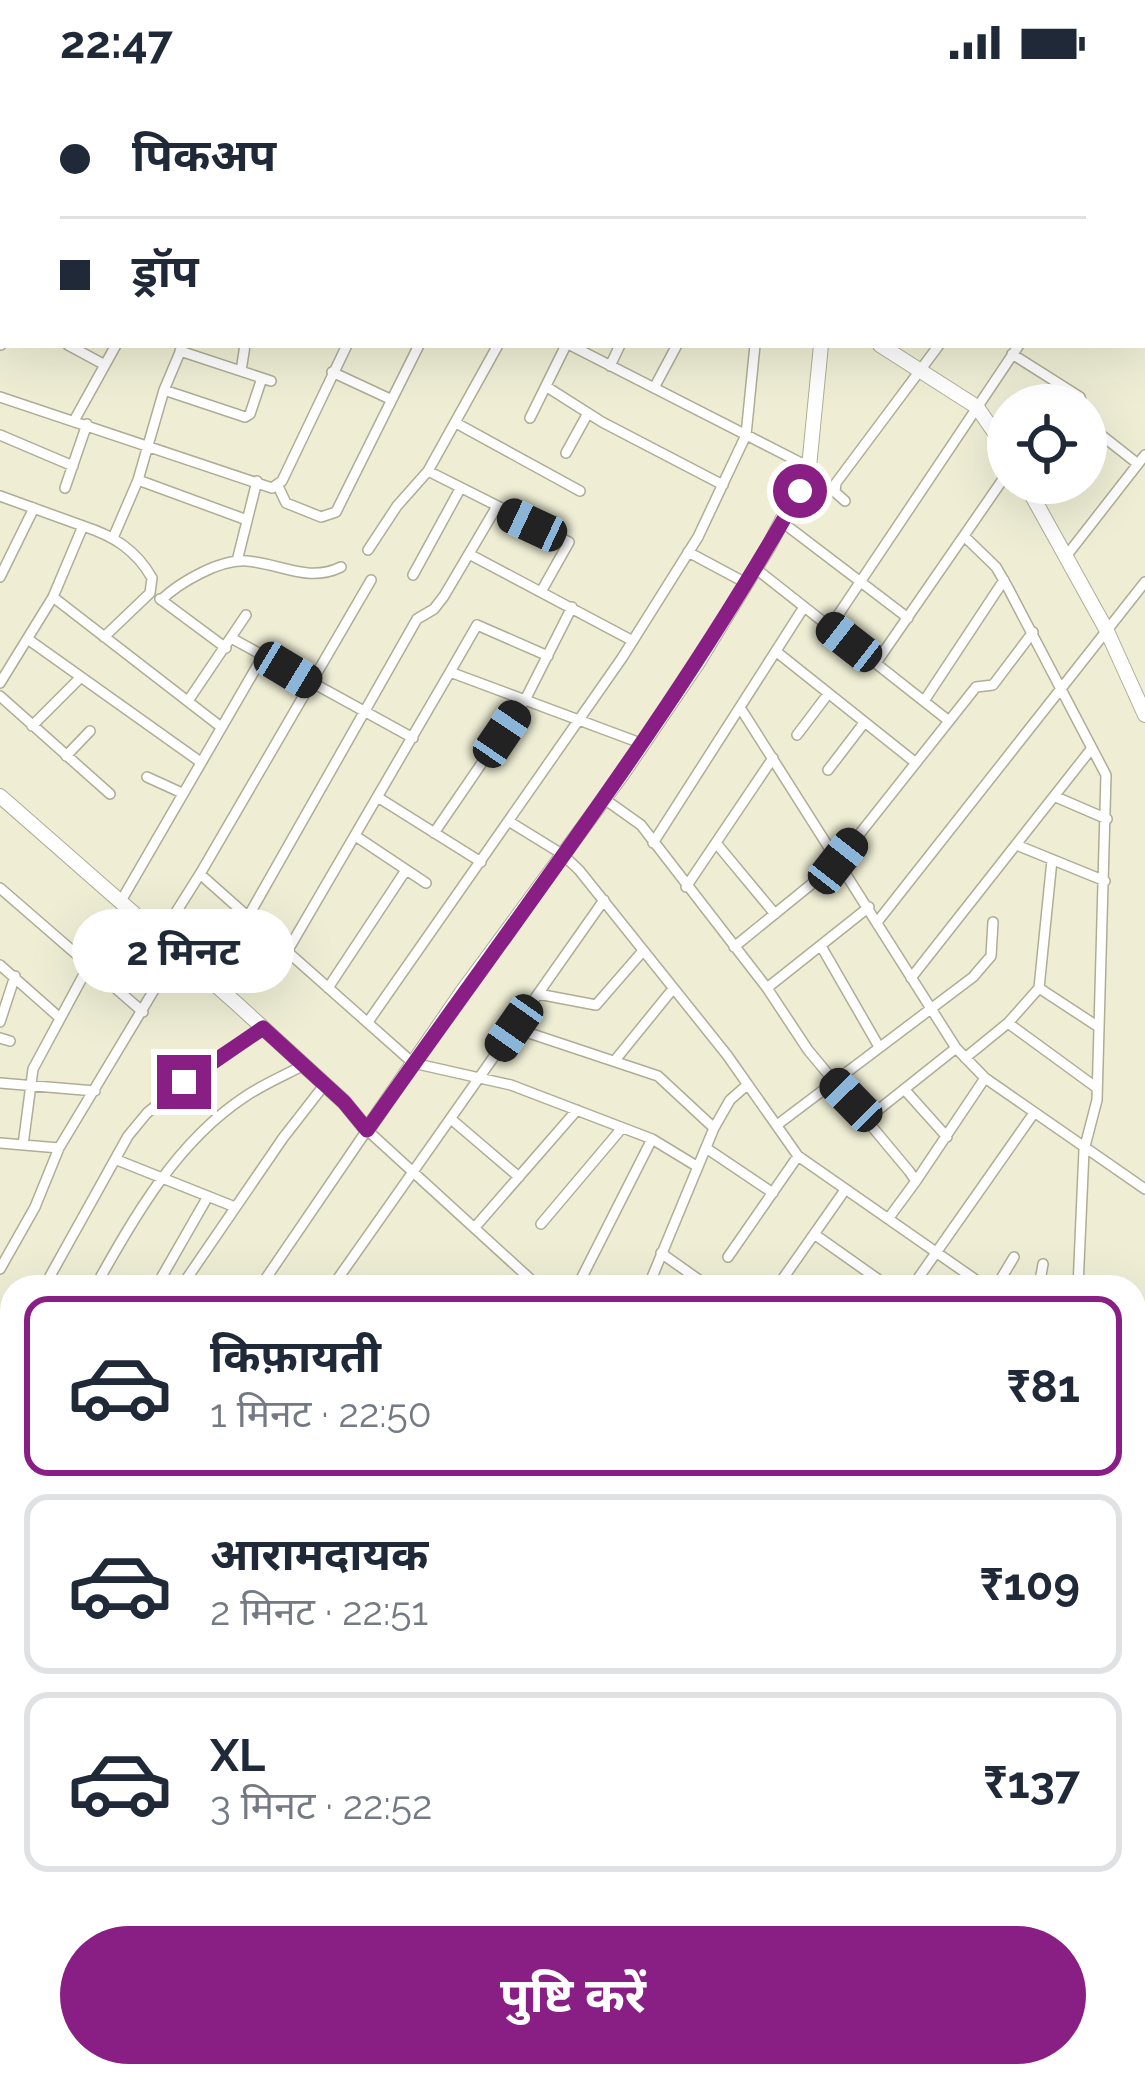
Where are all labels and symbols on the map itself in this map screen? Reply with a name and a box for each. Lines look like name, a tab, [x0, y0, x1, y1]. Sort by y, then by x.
route start	[773, 464, 827, 518]
car	[492, 493, 572, 557]
car	[810, 606, 888, 678]
car	[248, 636, 328, 704]
car	[467, 694, 537, 774]
car	[802, 822, 874, 900]
callout: 2 मिनट	[73, 908, 295, 992]
car	[479, 988, 549, 1068]
route end	[157, 1055, 211, 1109]
car	[813, 1062, 889, 1138]

